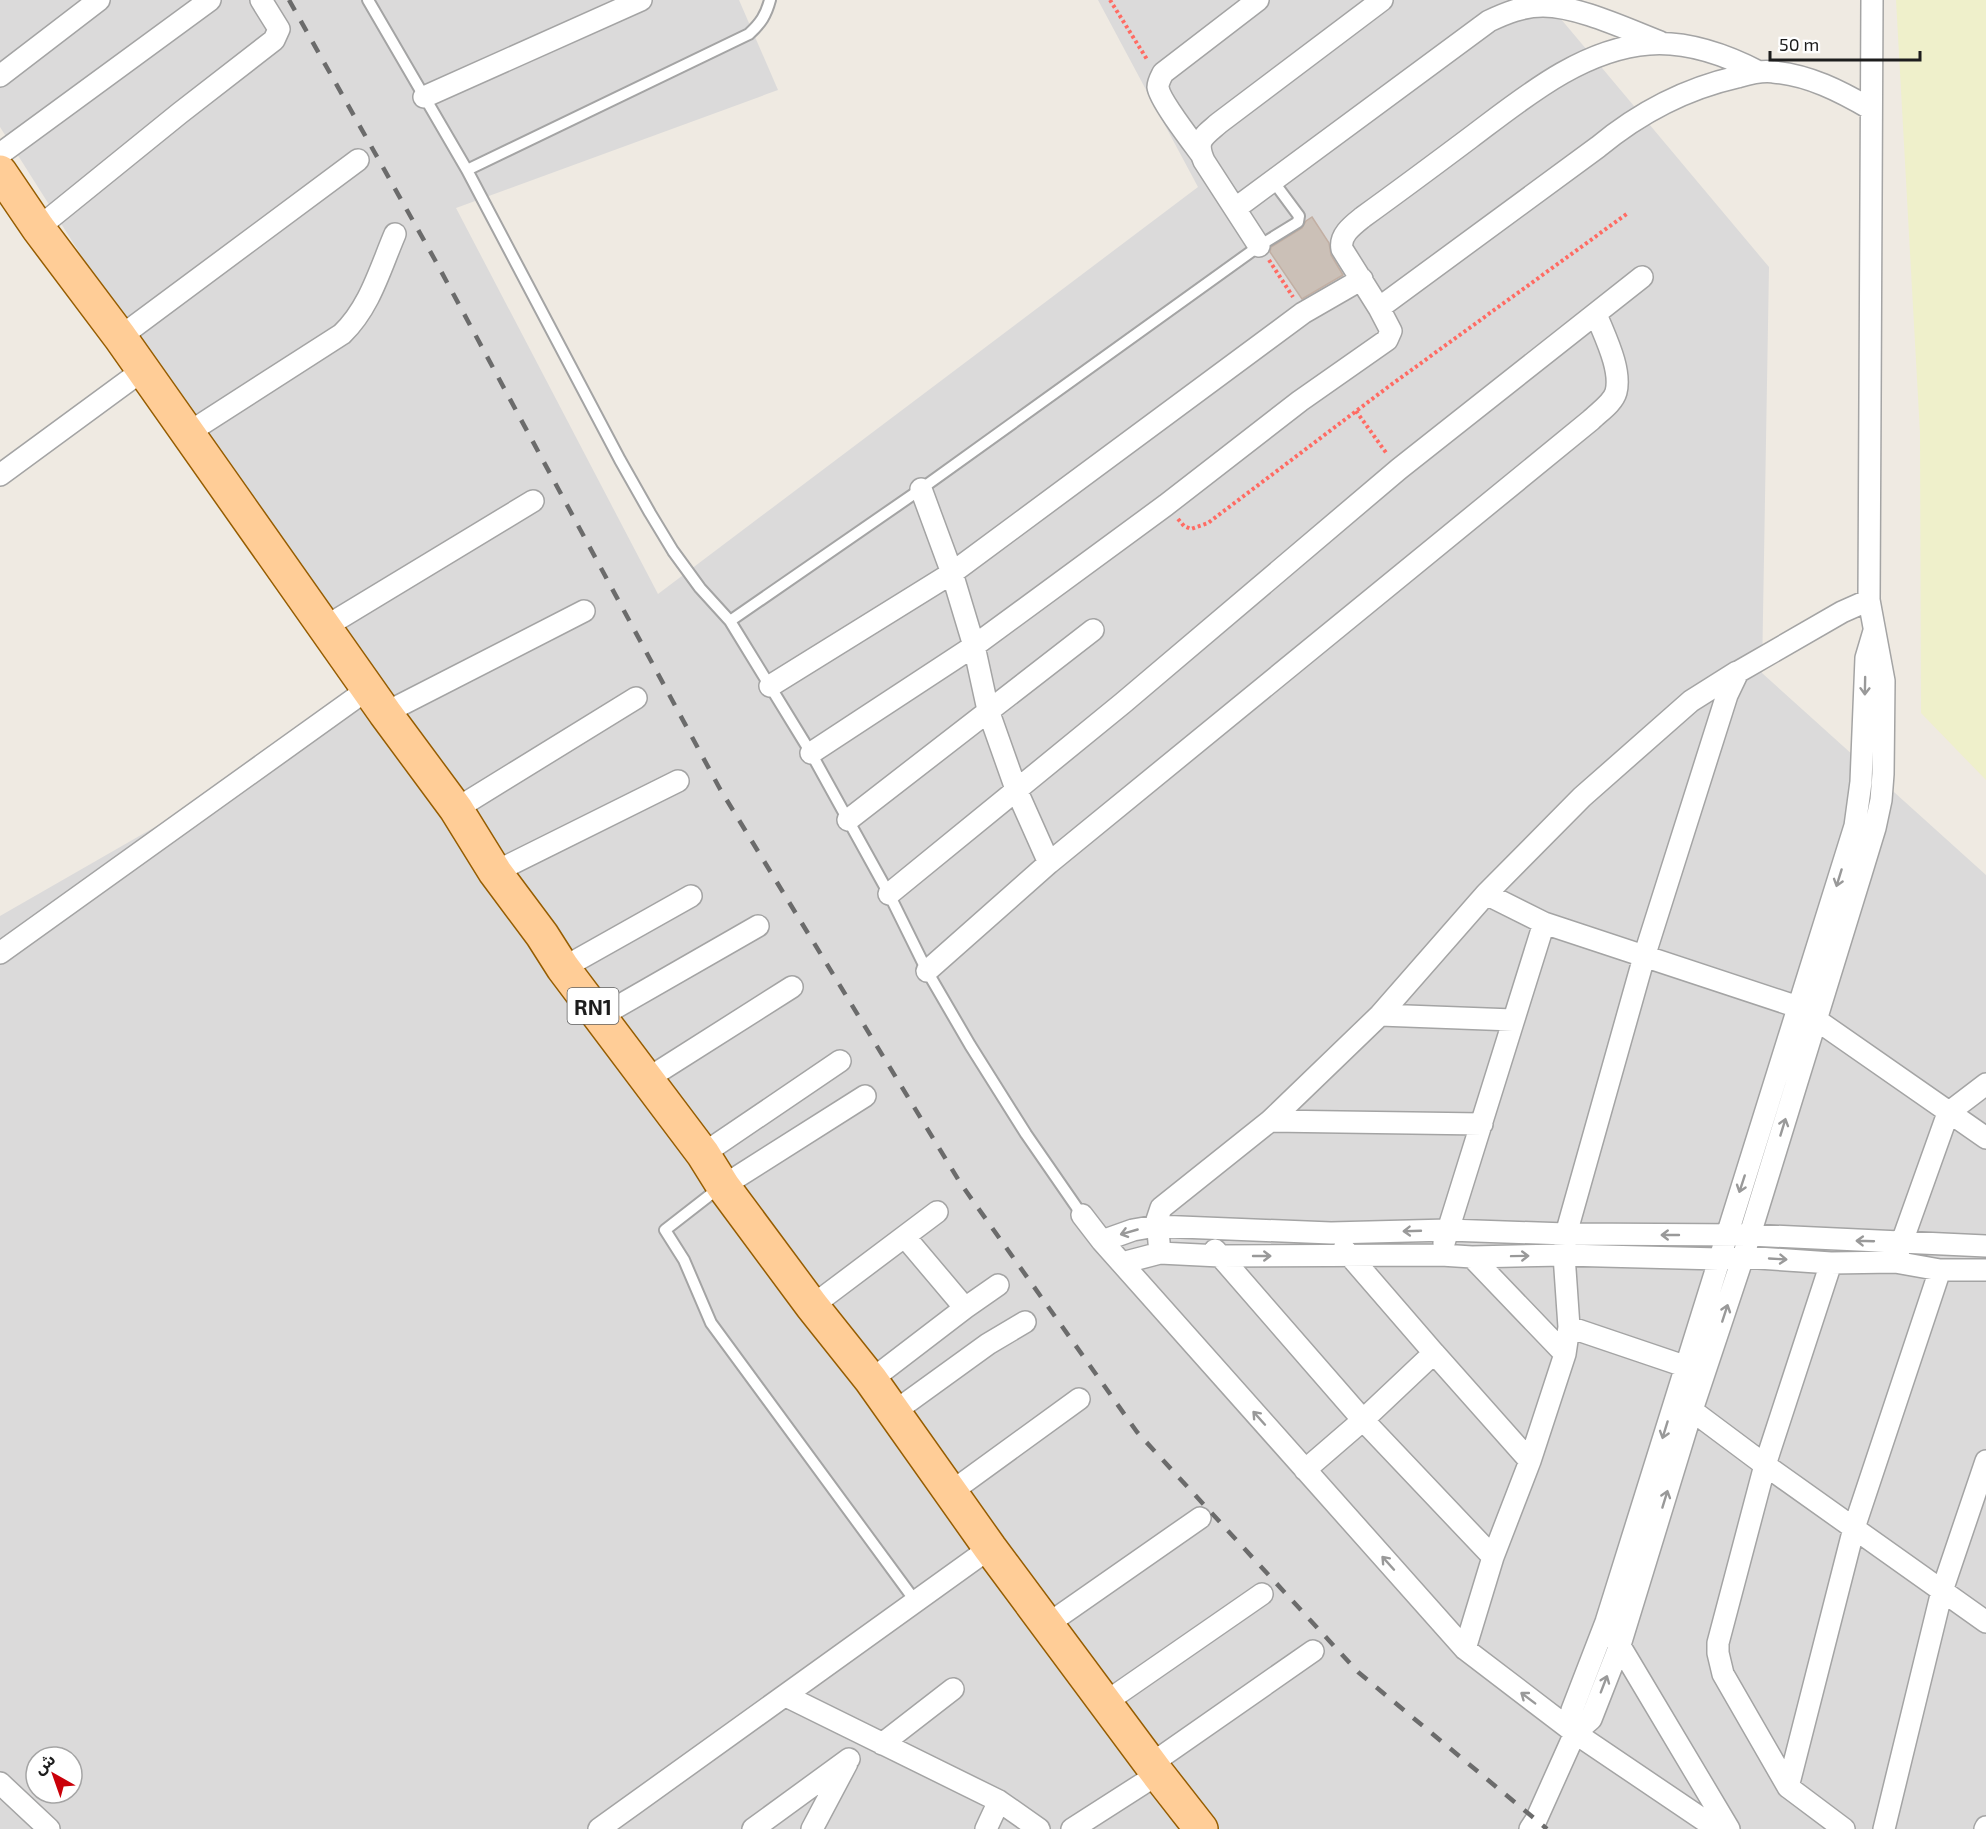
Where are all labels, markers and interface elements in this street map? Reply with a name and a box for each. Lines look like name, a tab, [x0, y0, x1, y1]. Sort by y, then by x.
scale bar	[1770, 24, 1920, 62]
text: 50 m	[1779, 33, 1819, 55]
one-way arrow	[1859, 675, 1870, 695]
one-way arrow	[1833, 868, 1844, 887]
road number: RN1	[568, 988, 618, 1024]
one-way arrow	[1778, 1118, 1789, 1137]
one-way arrow	[1736, 1174, 1747, 1193]
one-way arrow	[1402, 1226, 1422, 1237]
one-way arrow	[1120, 1227, 1139, 1238]
one-way arrow	[1660, 1229, 1680, 1241]
one-way arrow	[1855, 1236, 1875, 1247]
one-way arrow	[1252, 1250, 1272, 1262]
one-way arrow	[1510, 1250, 1530, 1262]
one-way arrow	[1768, 1254, 1788, 1265]
one-way arrow	[1720, 1304, 1731, 1323]
one-way arrow	[1252, 1410, 1266, 1425]
one-way arrow	[1659, 1420, 1670, 1439]
one-way arrow	[1660, 1490, 1671, 1509]
one-way arrow	[1381, 1556, 1395, 1571]
one-way arrow	[1600, 1675, 1611, 1694]
one-way arrow	[1521, 1691, 1537, 1704]
north arrow	[24, 1745, 84, 1805]
text: ش	[30, 1749, 59, 1778]

